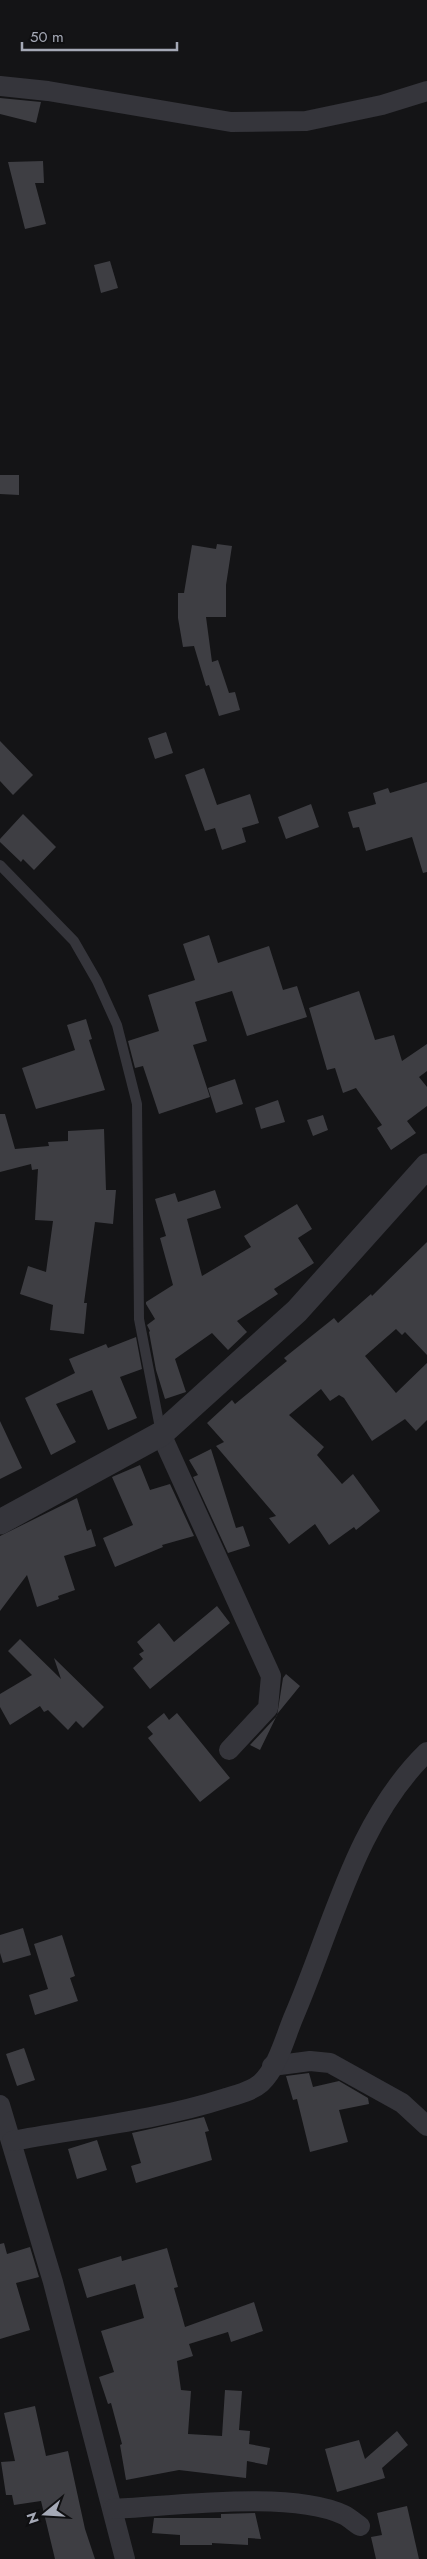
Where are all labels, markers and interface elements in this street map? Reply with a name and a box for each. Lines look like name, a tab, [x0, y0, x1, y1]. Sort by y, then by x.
scale bar	[22, 20, 178, 52]
text: 50 m	[30, 26, 64, 48]
north arrow	[20, 2489, 70, 2539]
text: N	[21, 2510, 44, 2526]

